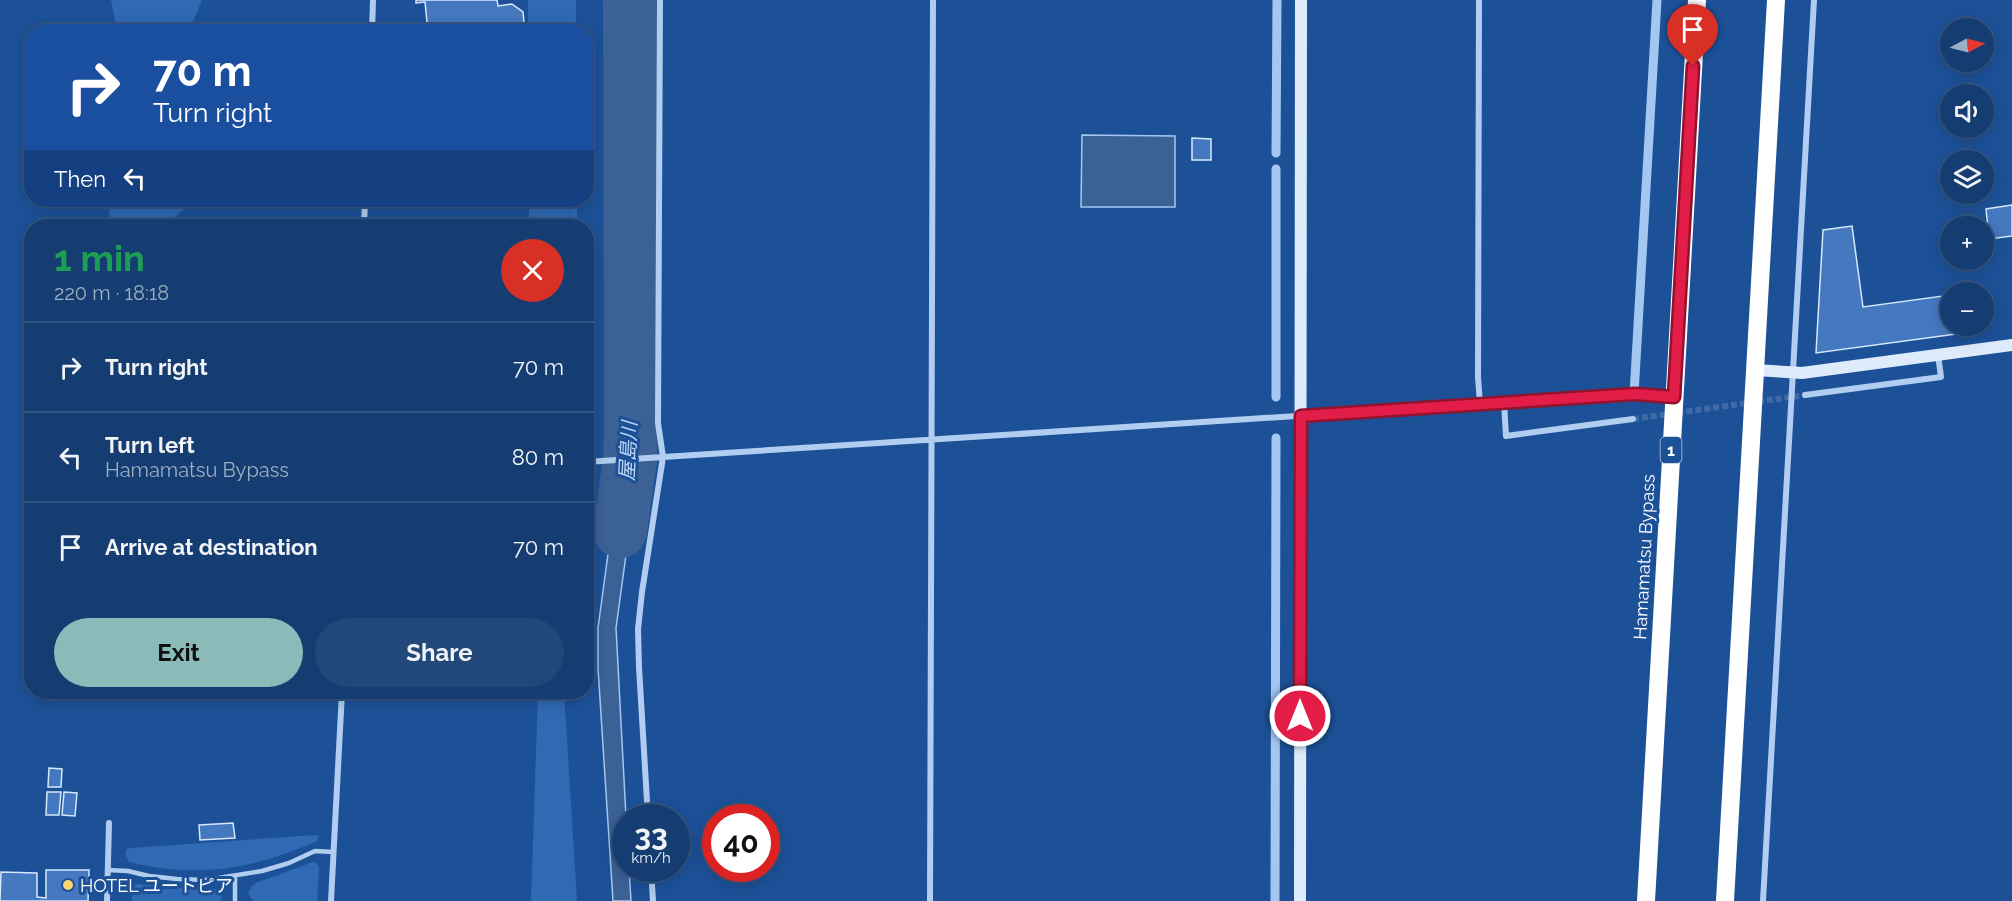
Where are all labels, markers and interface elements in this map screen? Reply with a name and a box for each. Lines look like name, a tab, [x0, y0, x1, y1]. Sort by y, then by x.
pin	[1667, 4, 1718, 66]
icon: arrive	[1676, 13, 1709, 46]
north arrow	[1940, 18, 1994, 72]
map controls	[1940, 18, 1994, 336]
text: 70 m	[153, 47, 252, 96]
icon: right	[54, 48, 132, 126]
button: sound	[1940, 84, 1994, 138]
text: Turn right	[153, 97, 272, 128]
button: layers	[1940, 150, 1994, 204]
icon: left	[118, 162, 151, 195]
text: Then	[54, 166, 106, 192]
button: +	[1940, 216, 1994, 270]
text: 1 min	[54, 237, 145, 279]
button: close	[501, 239, 564, 302]
text: 220 m · 18:18	[54, 281, 169, 305]
button: −	[1940, 282, 1994, 336]
icon: right	[54, 351, 87, 384]
text: Turn right	[105, 354, 208, 380]
text: 70 m	[513, 354, 564, 380]
water label: 屋島川	[614, 418, 642, 482]
text: Turn left	[105, 432, 195, 458]
road number: 1	[1660, 437, 1682, 463]
icon: left	[54, 441, 87, 474]
text: 80 m	[512, 444, 564, 470]
text: Hamamatsu Bypass	[105, 458, 289, 482]
street label: Hamamatsu Bypass	[1629, 473, 1659, 640]
icon: arrive	[54, 531, 87, 564]
text: Arrive at destination	[105, 534, 318, 560]
text: 70 m	[513, 534, 564, 560]
button: Exit	[54, 618, 303, 687]
button: Share	[315, 618, 564, 687]
position arrow	[1268, 684, 1332, 748]
speed limit sign: 40	[702, 804, 780, 882]
text: 33	[634, 818, 668, 853]
text: km/h	[631, 849, 671, 867]
place label: HOTEL ユートピア	[80, 875, 233, 896]
marker: HOTEL ユートピア	[61, 878, 75, 892]

